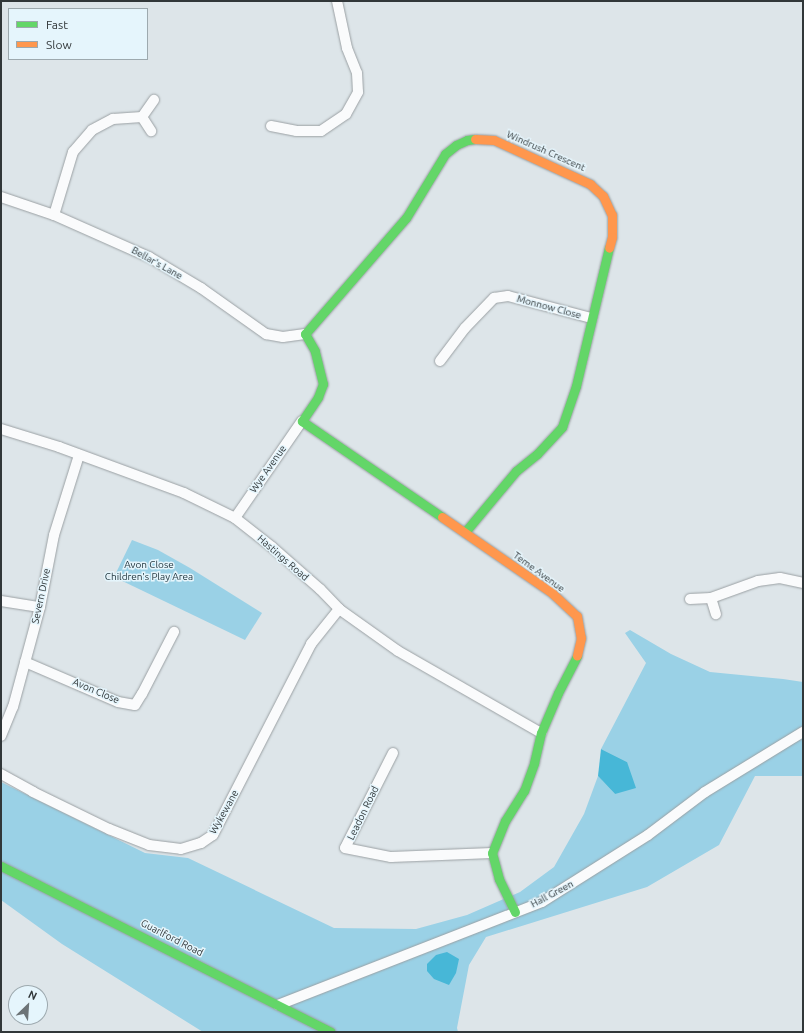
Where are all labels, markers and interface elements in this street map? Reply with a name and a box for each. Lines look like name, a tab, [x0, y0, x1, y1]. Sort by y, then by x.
legend	[8, 8, 148, 60]
text: Fast	[46, 18, 68, 31]
text: Slow	[46, 38, 72, 51]
street label: Windrush Crescent	[505, 128, 587, 174]
street label: Bellar's Lane	[129, 244, 185, 282]
street label: Monnow Close	[515, 293, 583, 321]
street label: Wye Avenue	[247, 443, 289, 495]
street label: Hastings Road	[255, 532, 311, 584]
street label: Teme Avenue	[511, 549, 567, 595]
park label: Avon Close Children's Play Area	[105, 558, 193, 582]
street label: Severn Drive	[29, 567, 53, 625]
street label: Avon Close	[71, 676, 121, 706]
street label: Leadon Road	[345, 784, 381, 842]
street label: Wykewane	[207, 788, 241, 836]
street label: Hall Green	[529, 878, 575, 910]
street label: Guarlford Road	[139, 917, 205, 959]
north arrow	[8, 985, 48, 1025]
text: N	[26, 988, 39, 1002]

